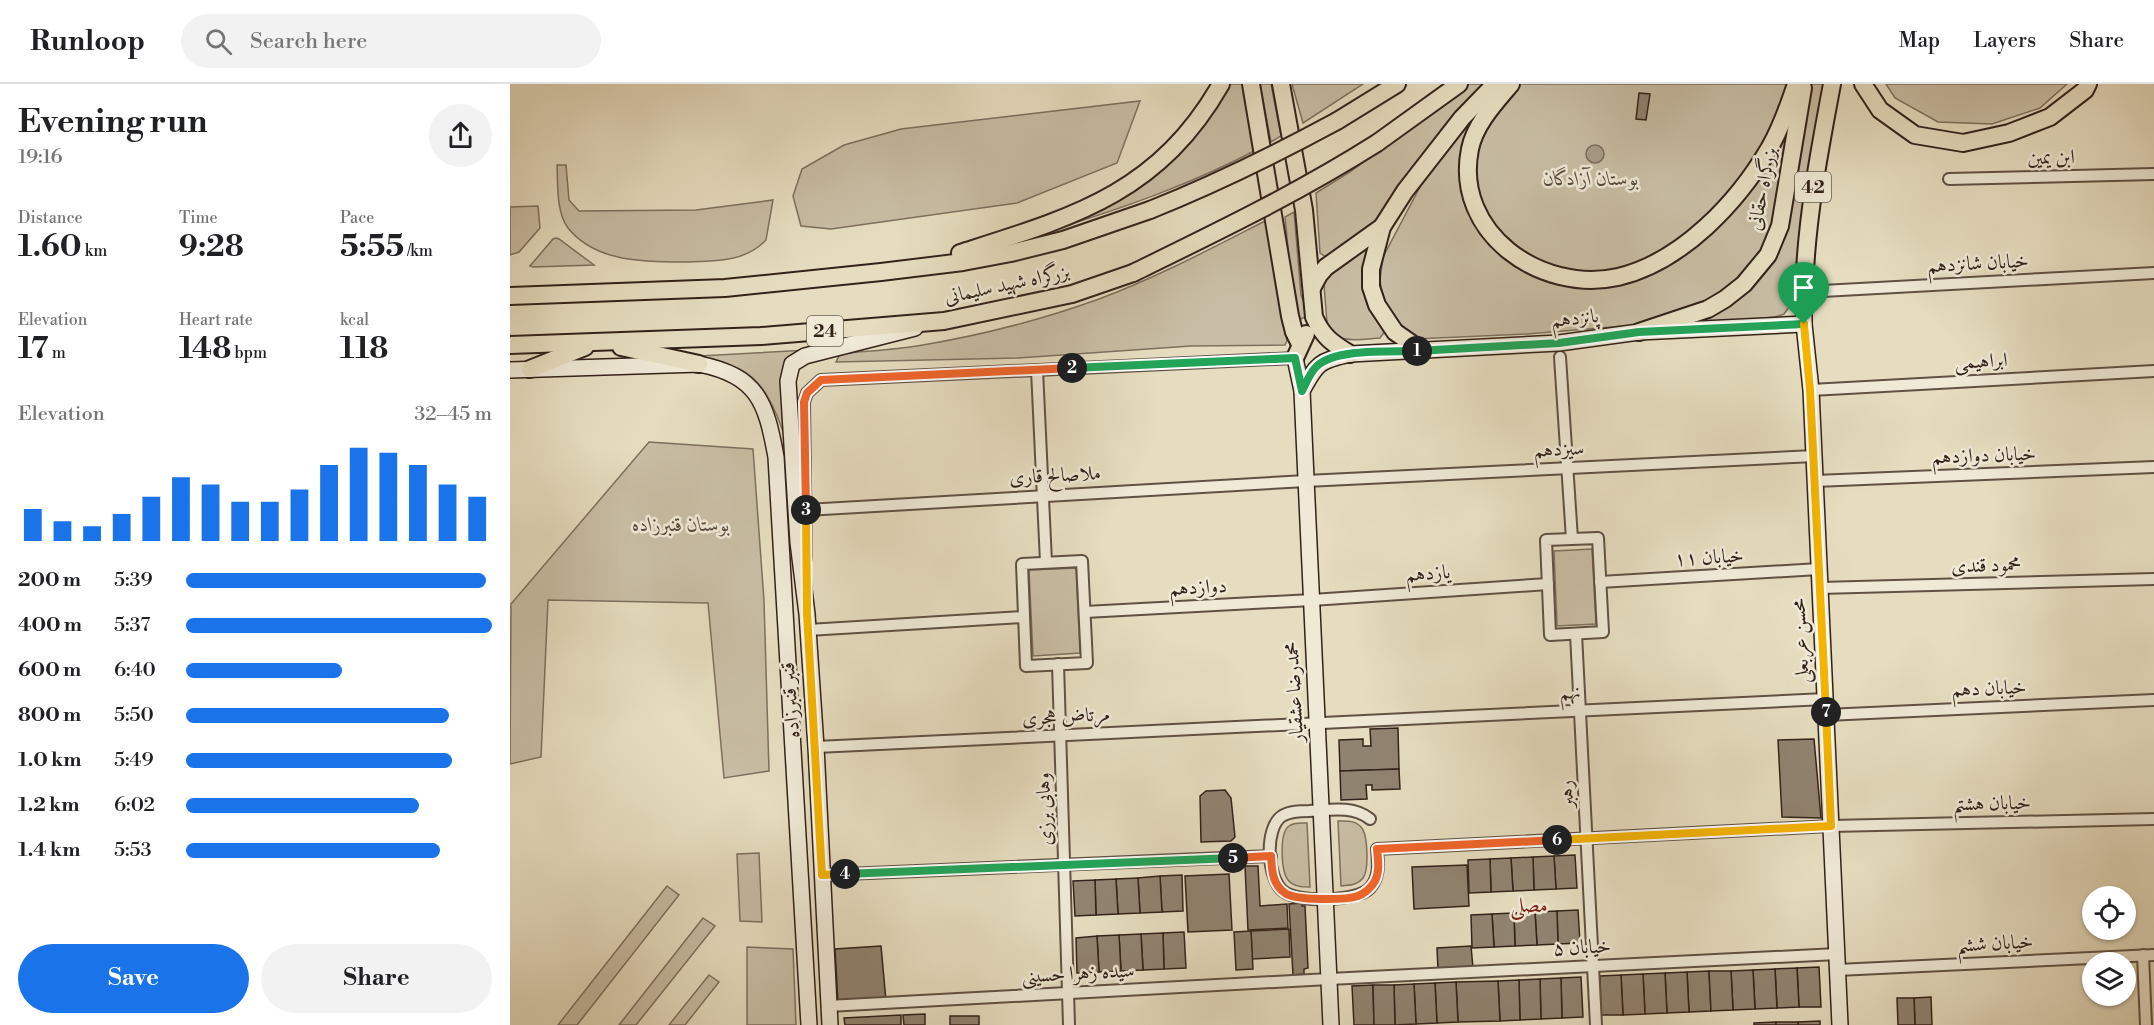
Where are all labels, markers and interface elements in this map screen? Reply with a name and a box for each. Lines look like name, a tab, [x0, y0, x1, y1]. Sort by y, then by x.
search box	[181, 14, 601, 68]
text: Runloop	[30, 24, 145, 59]
icon: search	[202, 25, 235, 58]
text: Search here	[250, 28, 367, 55]
text: Map	[1899, 28, 1940, 54]
text: Layers	[1973, 28, 2036, 54]
text: Share	[2069, 28, 2124, 54]
text: Evening run	[18, 102, 207, 143]
button: share	[429, 104, 492, 167]
street label: بزرگراه حقانی	[1741, 144, 1783, 233]
text: 19:16	[18, 145, 63, 170]
street label: ابن یمین	[2027, 145, 2075, 171]
park label: بوستان آزادگان	[1543, 166, 1639, 192]
road number: 42	[1795, 172, 1831, 202]
text: Distance	[18, 208, 83, 228]
text: Time	[179, 208, 218, 228]
text: Pace	[340, 208, 374, 228]
text: 1.60	[18, 228, 82, 266]
text: 9:28	[179, 228, 244, 266]
text: 5:55	[340, 228, 404, 266]
text: km	[82, 241, 107, 261]
text: /km	[404, 241, 433, 261]
street label: خیابان شانزدهم	[1927, 249, 2030, 284]
street label: بزرگراه شهید سلیمانی	[942, 257, 1072, 310]
pin	[1778, 262, 1829, 324]
icon: arrive	[1787, 271, 1820, 304]
street label: پانزدهم	[1550, 304, 1602, 339]
text: Elevation	[18, 310, 87, 330]
text: Heart rate	[179, 310, 253, 330]
text: kcal	[340, 310, 369, 330]
road number: 24	[807, 316, 843, 346]
text: 17	[18, 330, 48, 368]
text: 148	[179, 330, 231, 368]
text: 118	[340, 330, 388, 368]
pin: 1	[1402, 336, 1432, 366]
text: 1	[1413, 341, 1421, 361]
text: m	[48, 343, 66, 363]
text: bpm	[231, 343, 267, 363]
street label: ابراهیمی	[1954, 348, 2008, 376]
pin: 2	[1057, 353, 1087, 383]
text: 2	[1067, 358, 1077, 378]
text: Elevation	[18, 402, 105, 427]
text: 32–45 m	[414, 402, 492, 427]
street label: سیزدهم	[1533, 436, 1585, 469]
street label: خیابان دوازدهم	[1931, 442, 2037, 475]
street label: ملاصالح قاری	[1008, 461, 1102, 494]
pin: 3	[791, 495, 821, 525]
text: 3	[801, 500, 811, 520]
park label: بوستان قنبرزاده	[632, 513, 730, 538]
street label: خیابان ۱۱	[1673, 544, 1745, 572]
street label: محمود قندی	[1951, 552, 2021, 580]
street label: یازدهم	[1405, 560, 1453, 593]
text: 200 m	[18, 568, 81, 593]
text: 5:39	[114, 568, 153, 593]
street label: دوازدهم	[1168, 574, 1228, 607]
street label: محسن عربعلی	[1786, 598, 1817, 684]
text: 400 m	[18, 613, 82, 638]
text: 5:37	[114, 613, 150, 638]
street label: محمدرضا عشقیار	[1280, 641, 1310, 745]
text: 600 m	[18, 658, 81, 683]
text: 6:40	[114, 658, 156, 683]
street label: قنبر قنبرزاده	[776, 661, 806, 739]
street label: خیابان دهم	[1951, 675, 2027, 708]
street label: نهم	[1559, 680, 1581, 711]
pin: 7	[1811, 697, 1841, 727]
street label: مرتاض هجری	[1021, 702, 1111, 732]
text: 7	[1821, 702, 1831, 722]
text: 800 m	[18, 703, 81, 728]
text: 5:50	[114, 703, 154, 728]
text: 1.0 km	[18, 748, 82, 773]
text: 5:49	[114, 748, 154, 773]
street label: وهابی برزی	[1031, 772, 1060, 846]
street label: رهبر	[1554, 779, 1580, 811]
street label: خیابان هشتم	[1953, 791, 2031, 823]
text: 1.2 km	[18, 793, 80, 818]
text: 6:02	[114, 793, 155, 818]
pin: 6	[1542, 825, 1572, 855]
text: 6	[1552, 830, 1562, 850]
text: 1.4 km	[18, 838, 80, 863]
text: 5:53	[114, 838, 152, 863]
pin: 5	[1218, 843, 1248, 873]
text: 5	[1228, 848, 1238, 868]
pin: 4	[830, 859, 860, 889]
text: 4	[840, 864, 850, 884]
map controls	[2082, 886, 2136, 1006]
button: locate	[2082, 886, 2136, 940]
district label: مصلی	[1510, 893, 1548, 921]
street label: خیابان ششم	[1956, 930, 2034, 964]
street label: خیابان ۵	[1552, 934, 1612, 962]
button: Save	[18, 944, 249, 1013]
button: Share	[261, 944, 492, 1013]
button: layers	[2082, 952, 2136, 1006]
street label: سیده زهرا حسینی	[1021, 959, 1135, 990]

